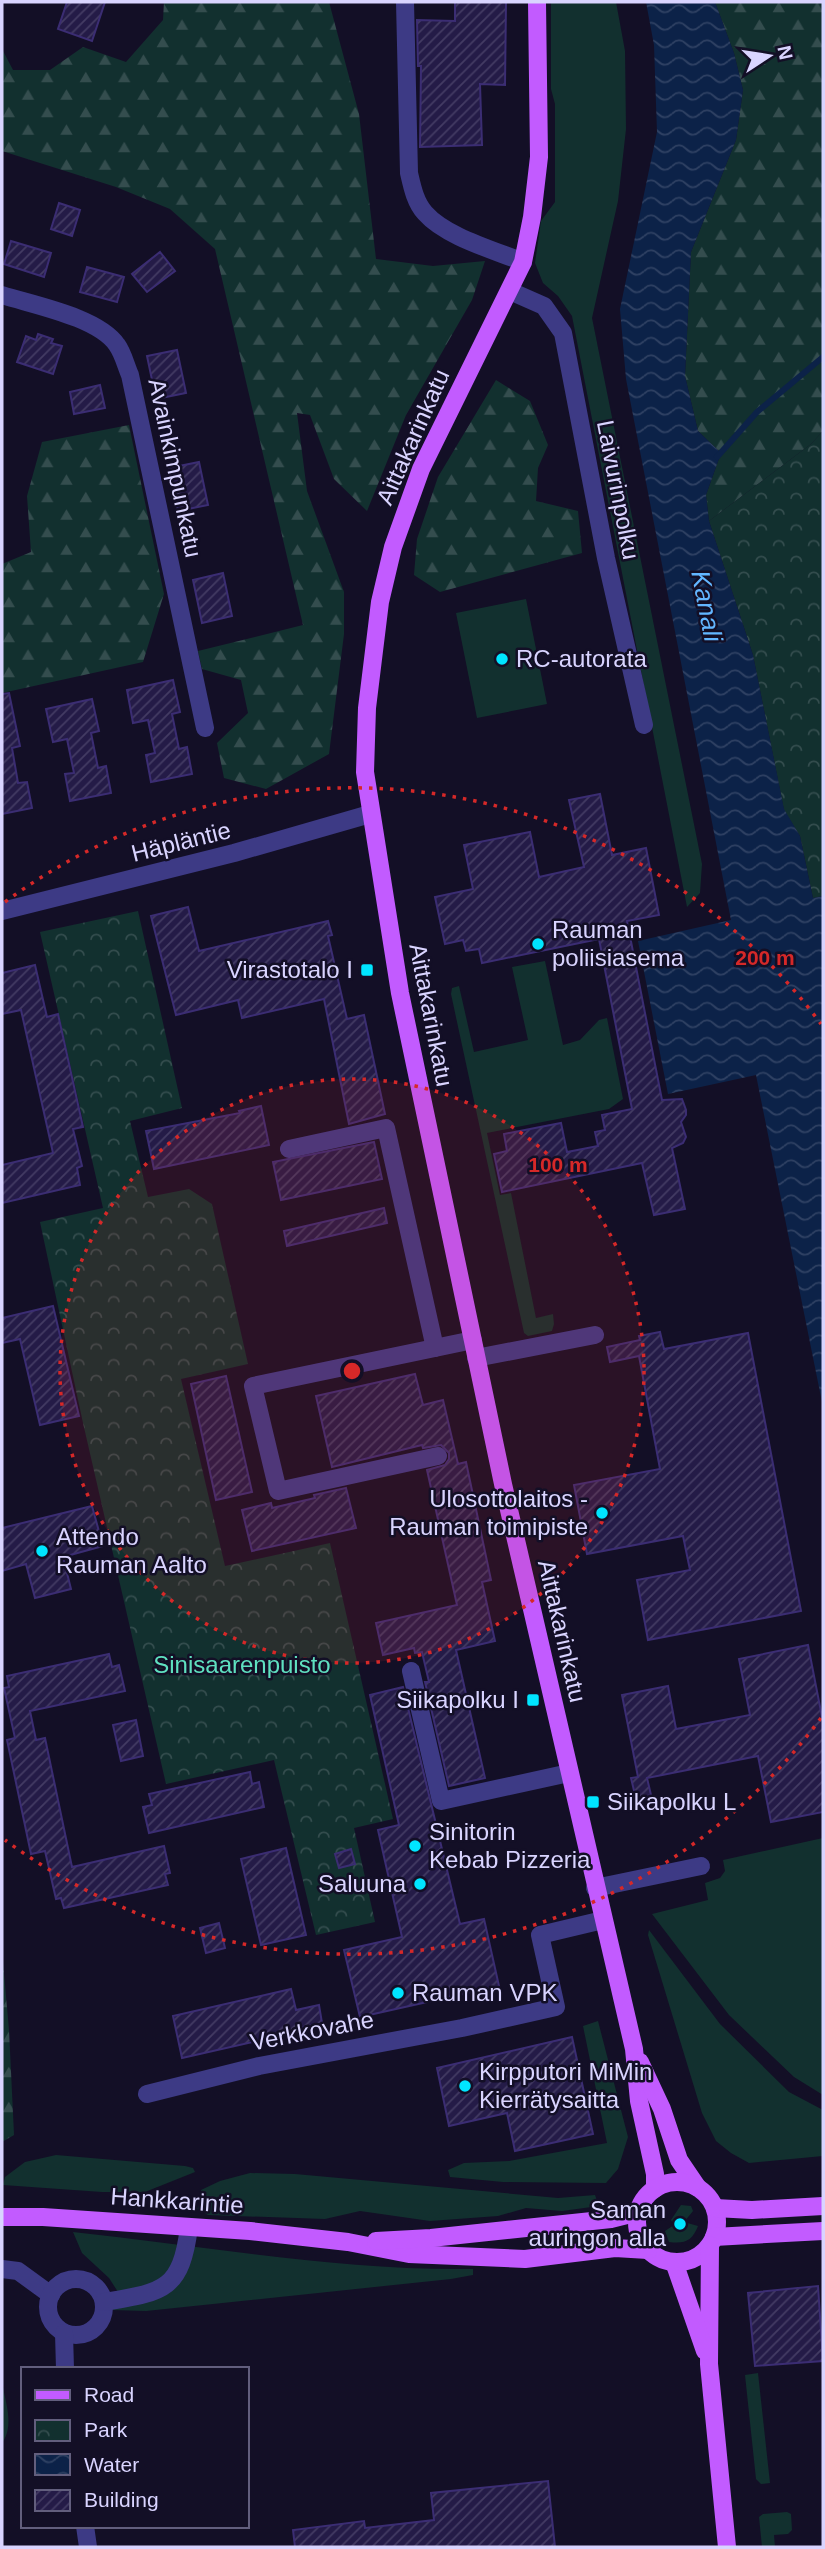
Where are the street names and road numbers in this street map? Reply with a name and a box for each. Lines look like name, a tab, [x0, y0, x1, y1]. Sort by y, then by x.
street label: Aittakarinkatu	[371, 365, 454, 509]
street label: Avainkimpunkatu	[143, 376, 208, 560]
street label: Laivurinpolku	[592, 418, 645, 562]
street label: Häpläntie	[128, 816, 233, 867]
street label: Aittakarinkatu	[404, 941, 459, 1089]
street label: Aittakarinkatu	[533, 1557, 592, 1705]
street label: Verkkovahe	[248, 2005, 376, 2056]
street label: Hankkarintie	[110, 2182, 245, 2219]

